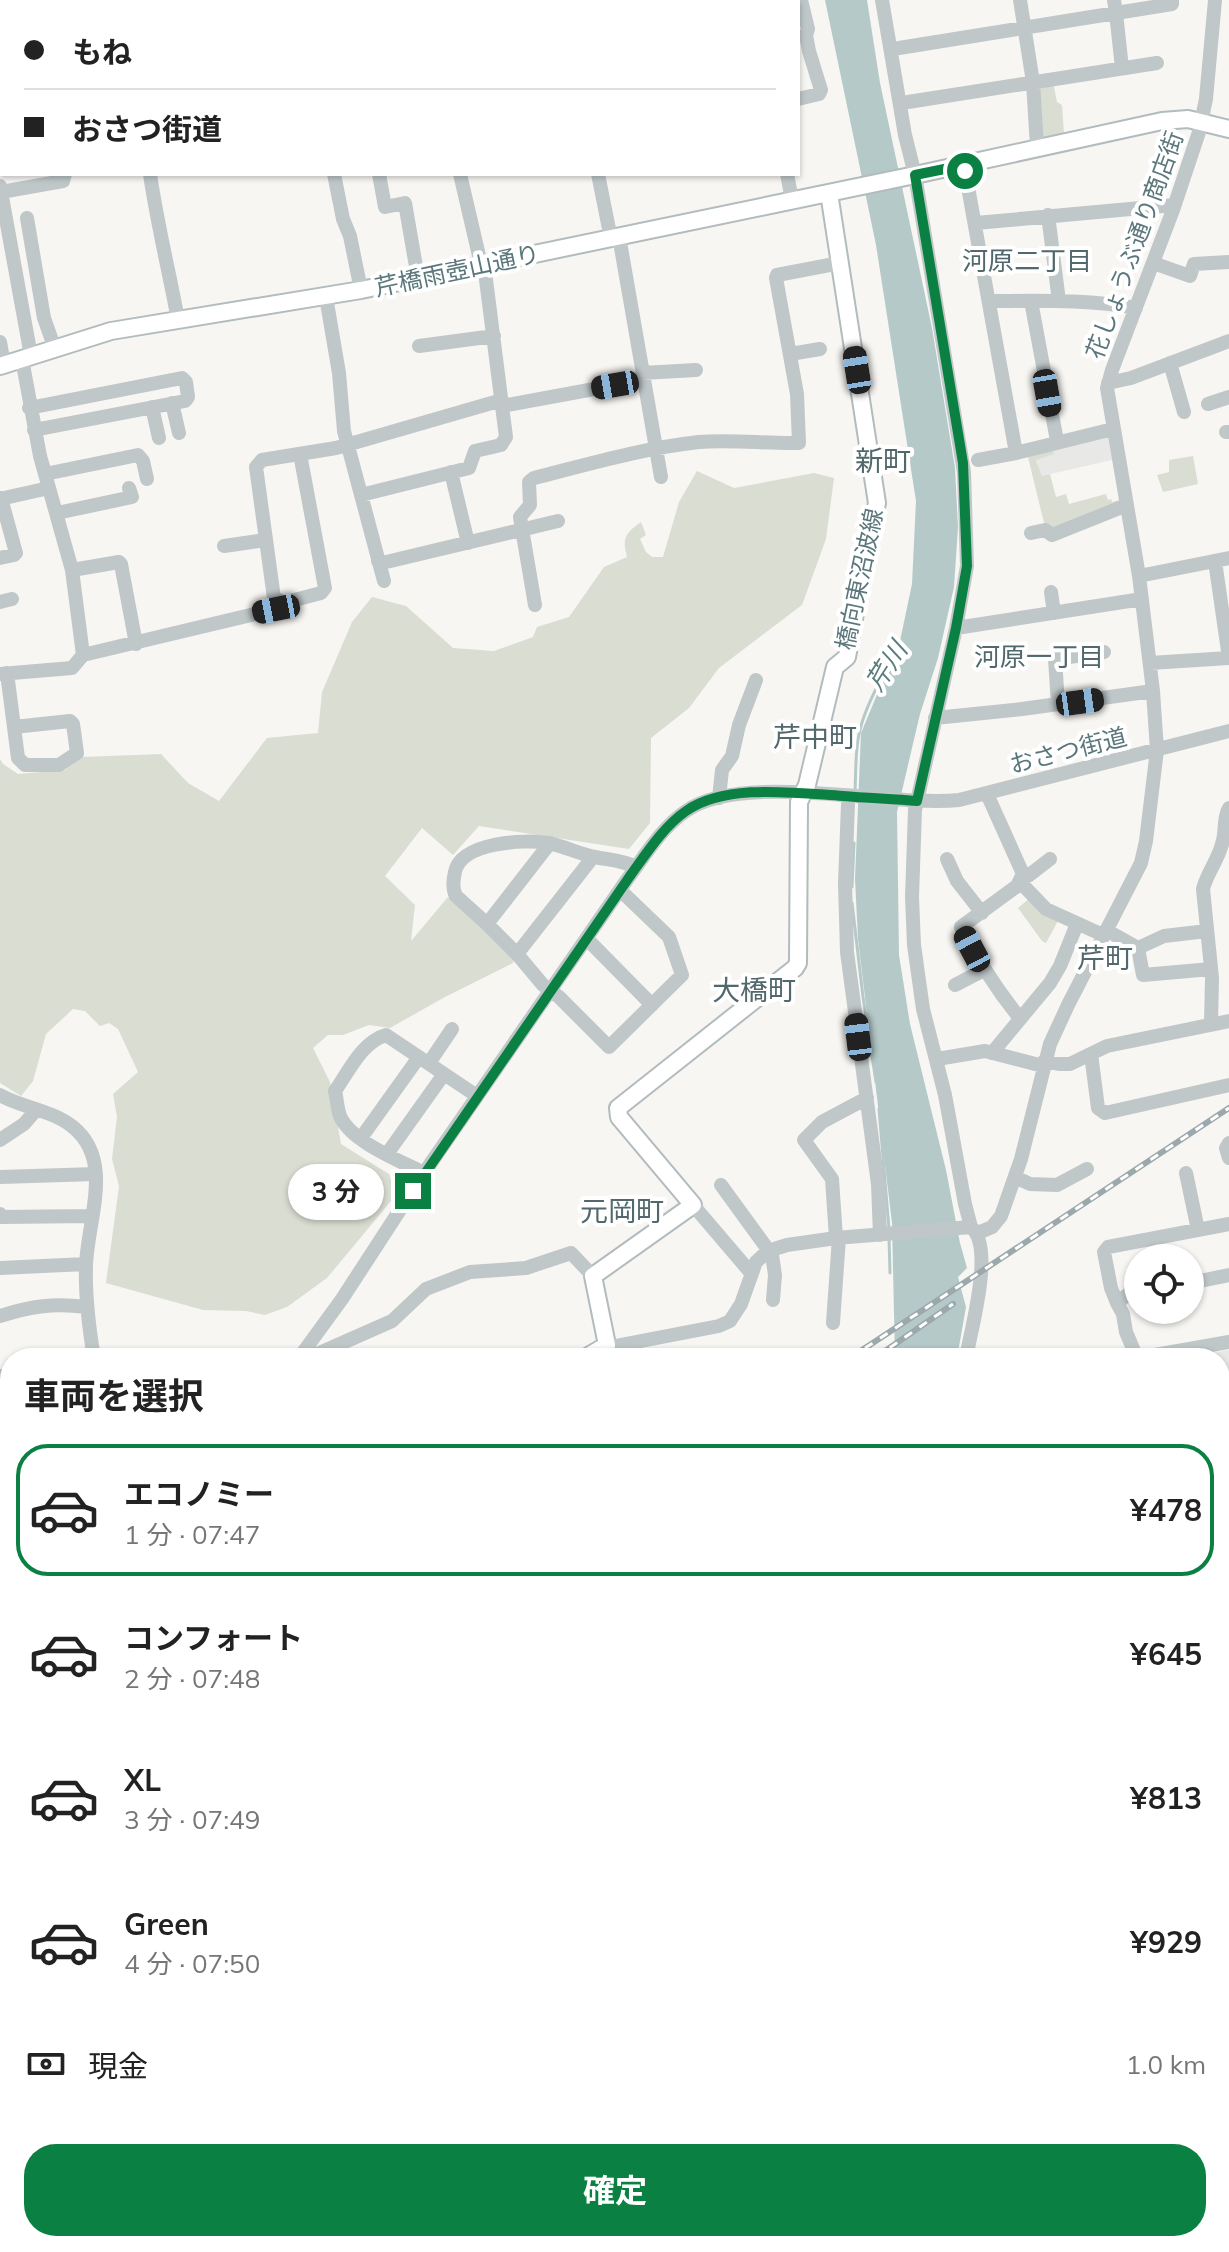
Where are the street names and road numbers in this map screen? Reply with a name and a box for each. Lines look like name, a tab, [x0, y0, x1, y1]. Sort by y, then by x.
street label: 花しょうぶ通り商店街	[1079, 127, 1189, 363]
street label: 芹橋雨壺山通り	[372, 238, 542, 302]
street label: 橋向東沼波線	[829, 505, 889, 653]
street label: おさつ街道	[1006, 721, 1130, 779]

